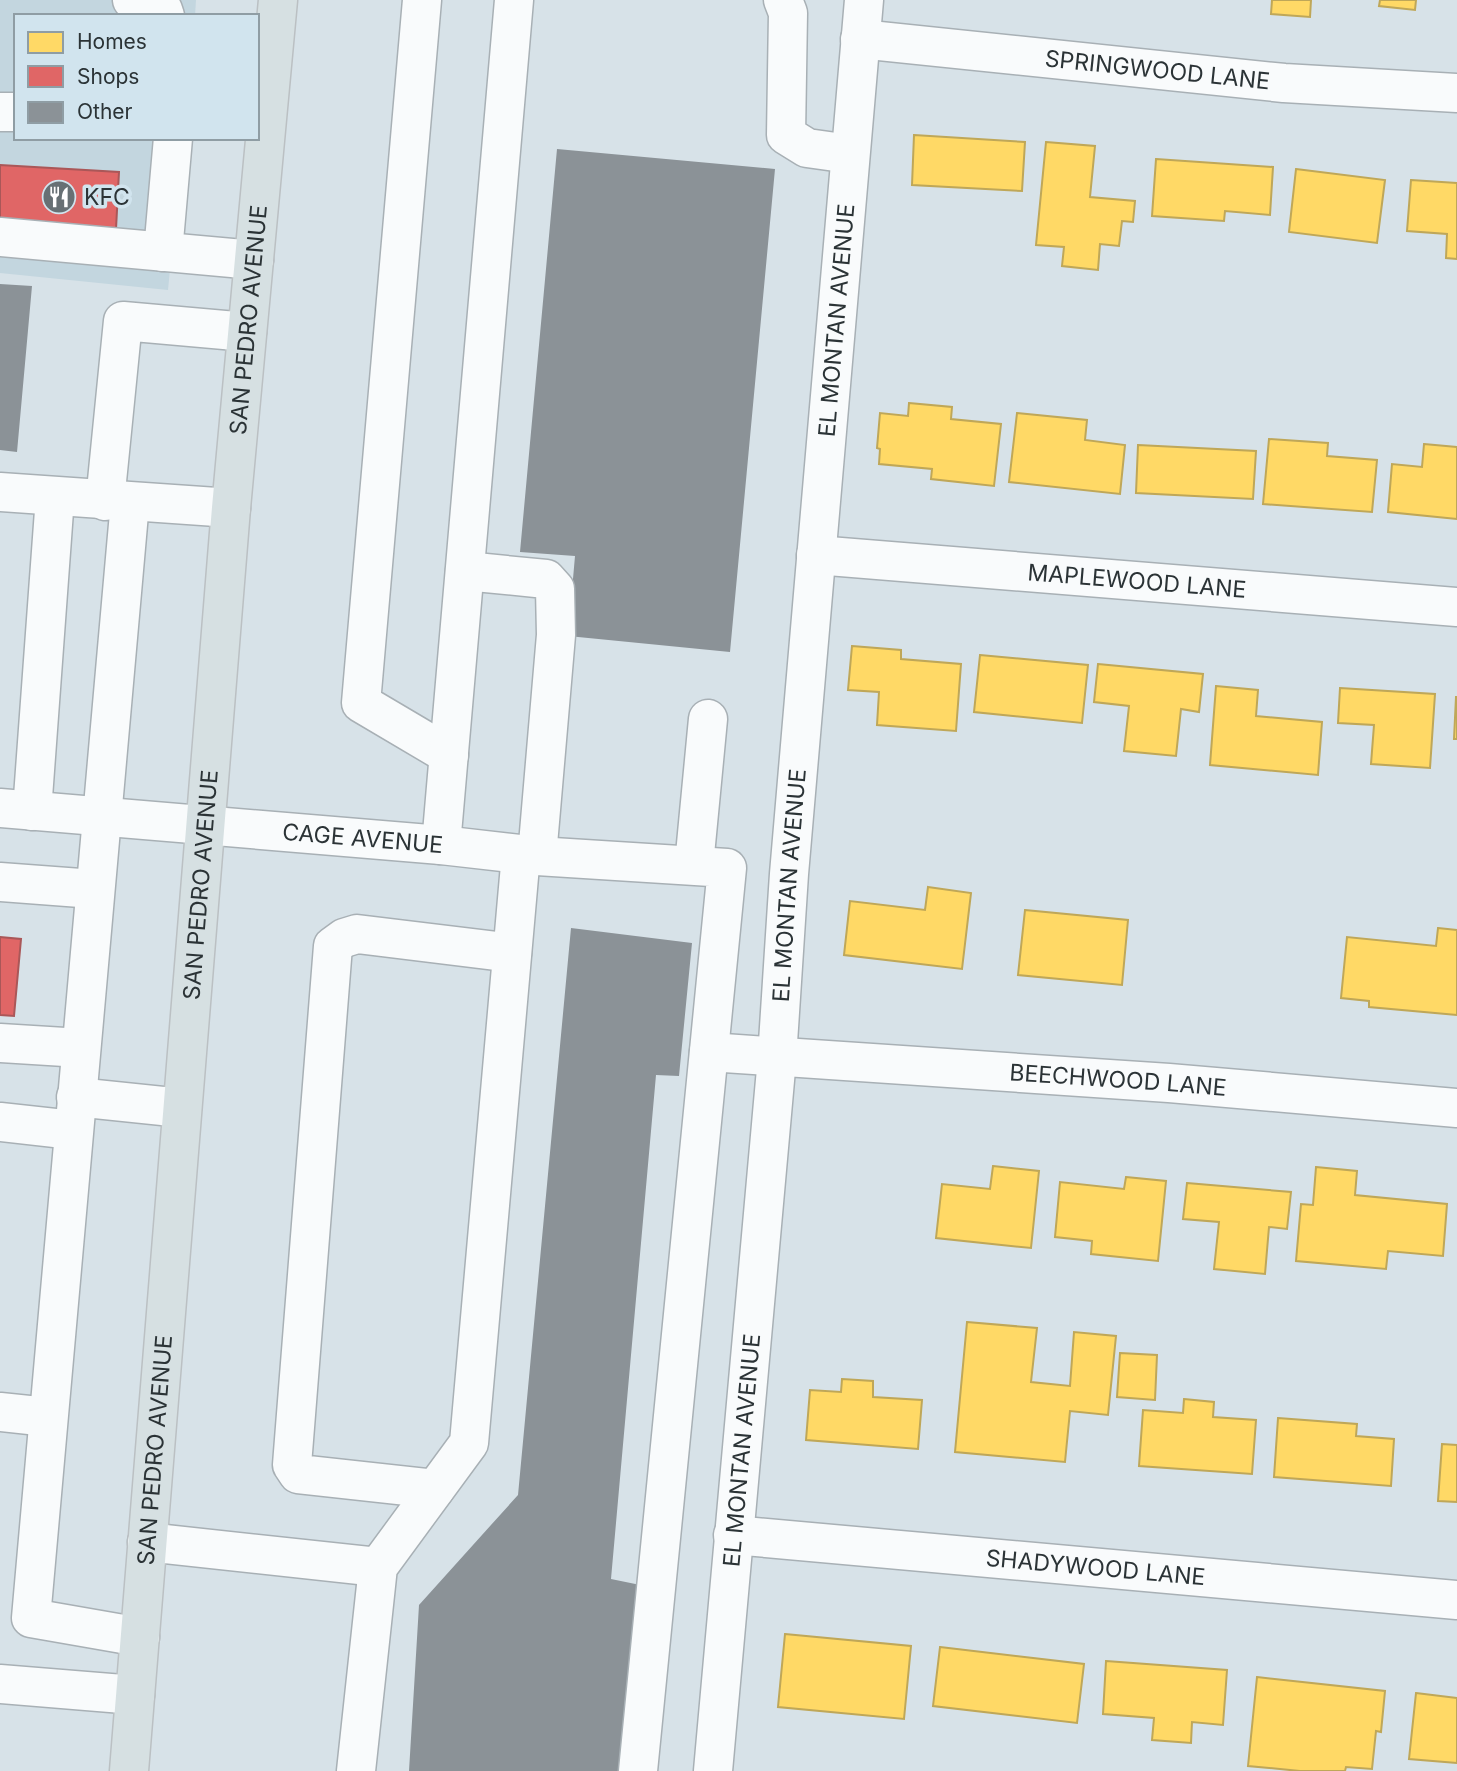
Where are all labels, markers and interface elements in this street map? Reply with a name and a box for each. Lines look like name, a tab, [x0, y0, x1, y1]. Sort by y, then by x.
legend	[14, 14, 259, 140]
text: Homes	[77, 29, 147, 54]
street label: SPRINGWOOD LANE	[1044, 44, 1271, 95]
text: Shops	[77, 64, 139, 89]
text: Other	[77, 99, 133, 124]
restaurant icon: KFC	[40, 178, 78, 216]
place label: KFC	[84, 183, 130, 211]
street label: EL MONTAN AVENUE	[813, 203, 860, 438]
street label: SAN PEDRO AVENUE	[224, 204, 273, 436]
street label: MAPLEWOOD LANE	[1027, 558, 1247, 604]
street label: EL MONTAN AVENUE	[767, 767, 812, 1003]
street label: SAN PEDRO AVENUE	[177, 769, 224, 1001]
street label: CAGE AVENUE	[281, 818, 444, 859]
street label: BEECHWOOD LANE	[1009, 1058, 1228, 1102]
street label: EL MONTAN AVENUE	[717, 1333, 766, 1568]
street label: SAN PEDRO AVENUE	[132, 1334, 178, 1566]
street label: SHADYWOOD LANE	[985, 1544, 1206, 1591]

